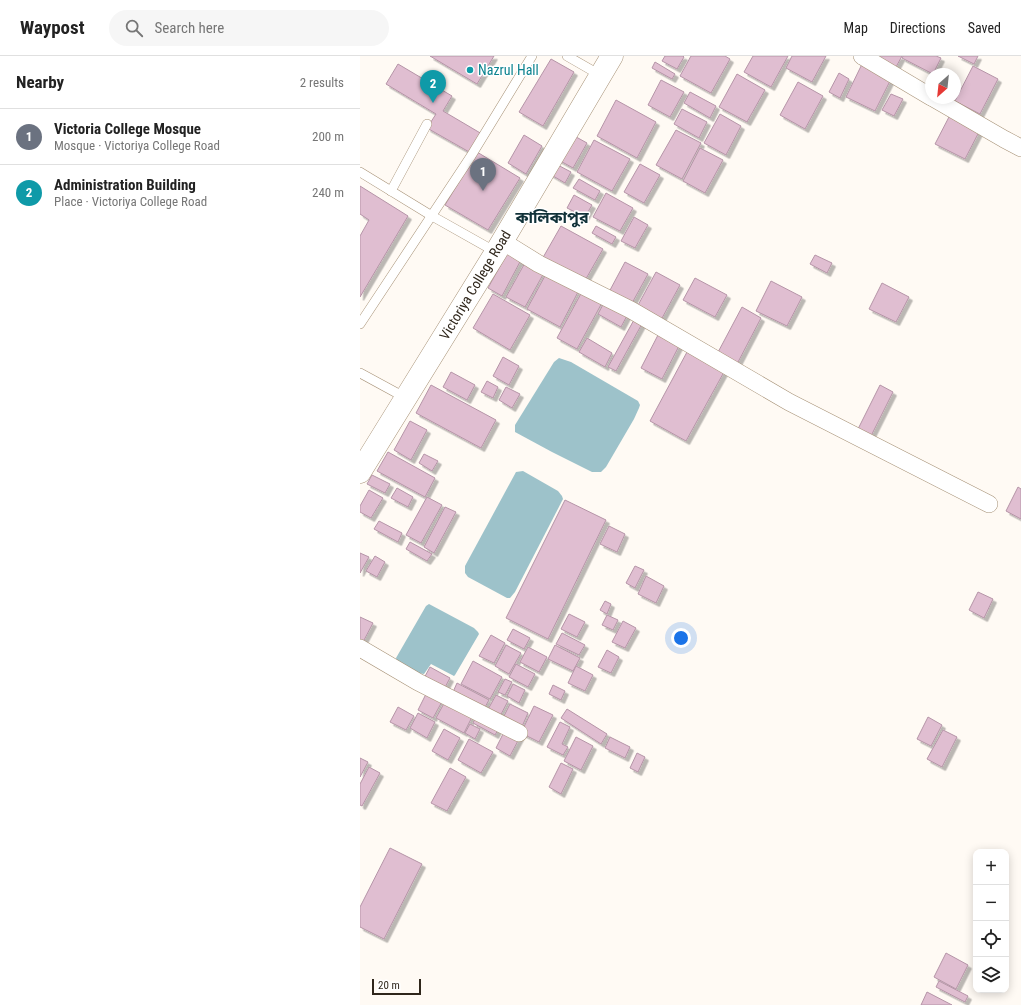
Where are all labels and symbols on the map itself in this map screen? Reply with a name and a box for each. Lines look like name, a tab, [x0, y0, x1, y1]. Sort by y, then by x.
place label: Nazrul Hall	[478, 62, 539, 78]
marker: Nazrul Hall	[465, 65, 475, 75]
north arrow	[925, 68, 961, 104]
pin: 2	[420, 70, 446, 103]
pin: 1	[470, 158, 496, 191]
district label: কালিকাপুর	[514, 208, 589, 228]
street label: Victoriya College Road	[436, 228, 514, 342]
your location	[671, 628, 691, 648]
scale bar	[372, 977, 421, 996]

